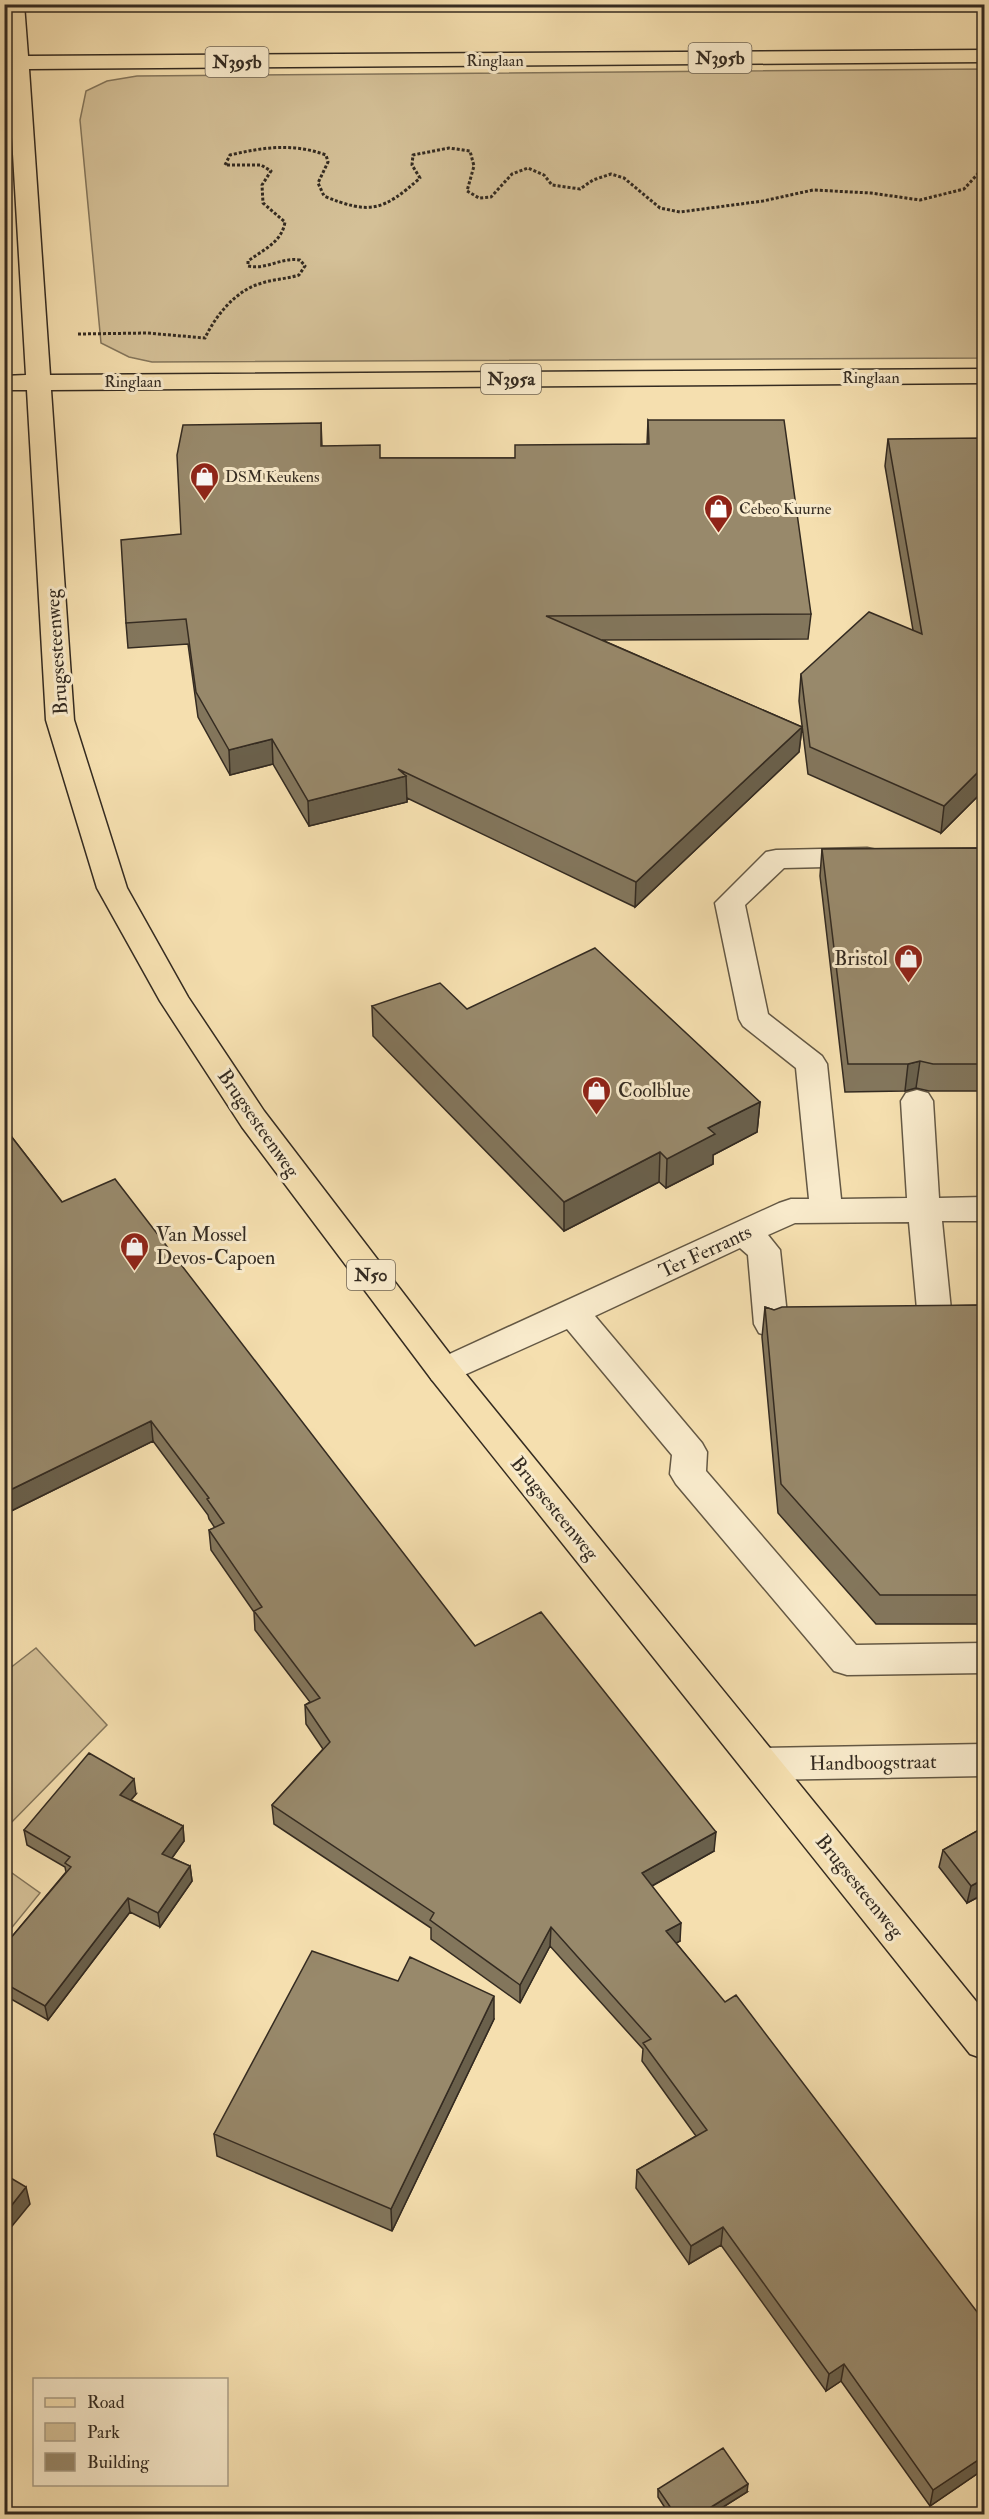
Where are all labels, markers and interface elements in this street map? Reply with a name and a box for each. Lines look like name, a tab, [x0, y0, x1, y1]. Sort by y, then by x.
road number: N395b	[688, 43, 752, 73]
road number: N395b	[206, 47, 268, 77]
street label: Ringlaan	[466, 51, 524, 71]
road number: N395a	[481, 364, 541, 394]
street label: Ringlaan	[842, 368, 900, 388]
street label: Ringlaan	[104, 372, 162, 392]
shop icon: DSM Keukens	[188, 460, 220, 502]
place label: DSM Keukens	[225, 467, 320, 487]
shop icon: Cebeo Kuurne	[702, 492, 734, 534]
place label: Cebeo Kuurne	[739, 499, 832, 519]
street label: Brugsesteenweg	[40, 587, 73, 716]
shop icon: Bristol	[893, 942, 925, 984]
place label: Bristol	[834, 946, 888, 971]
street label: Brugsesteenweg	[212, 1064, 306, 1183]
shop icon: Coolblue	[581, 1074, 613, 1116]
place label: Coolblue	[618, 1078, 690, 1103]
street label: Ter Ferrants	[655, 1219, 756, 1284]
place label: Van Mossel Devos-Capoen	[156, 1222, 275, 1271]
shop icon: Van Mossel Devos-Capoen	[119, 1230, 151, 1272]
road number: N50	[347, 1260, 395, 1290]
street label: Brugsesteenweg	[505, 1451, 605, 1566]
street label: Handboogstraat	[809, 1749, 937, 1776]
street label: Brugsesteenweg	[810, 1829, 910, 1944]
legend	[33, 2378, 228, 2486]
text: Road	[87, 2391, 125, 2414]
text: Park	[87, 2421, 120, 2444]
text: Building	[87, 2451, 150, 2474]

